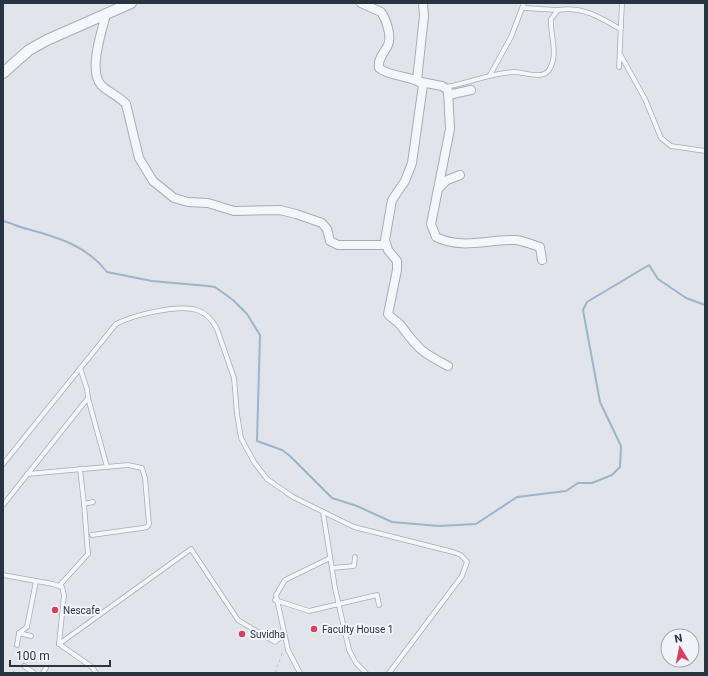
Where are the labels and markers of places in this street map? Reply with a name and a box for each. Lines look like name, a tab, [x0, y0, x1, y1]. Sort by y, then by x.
marker: Nescafe	[50, 605, 60, 615]
place label: Nescafe	[63, 605, 100, 616]
marker: Faculty House 1	[309, 624, 319, 634]
place label: Faculty House 1	[322, 624, 393, 635]
marker: Suvidha	[237, 629, 247, 639]
place label: Suvidha	[250, 629, 285, 640]

